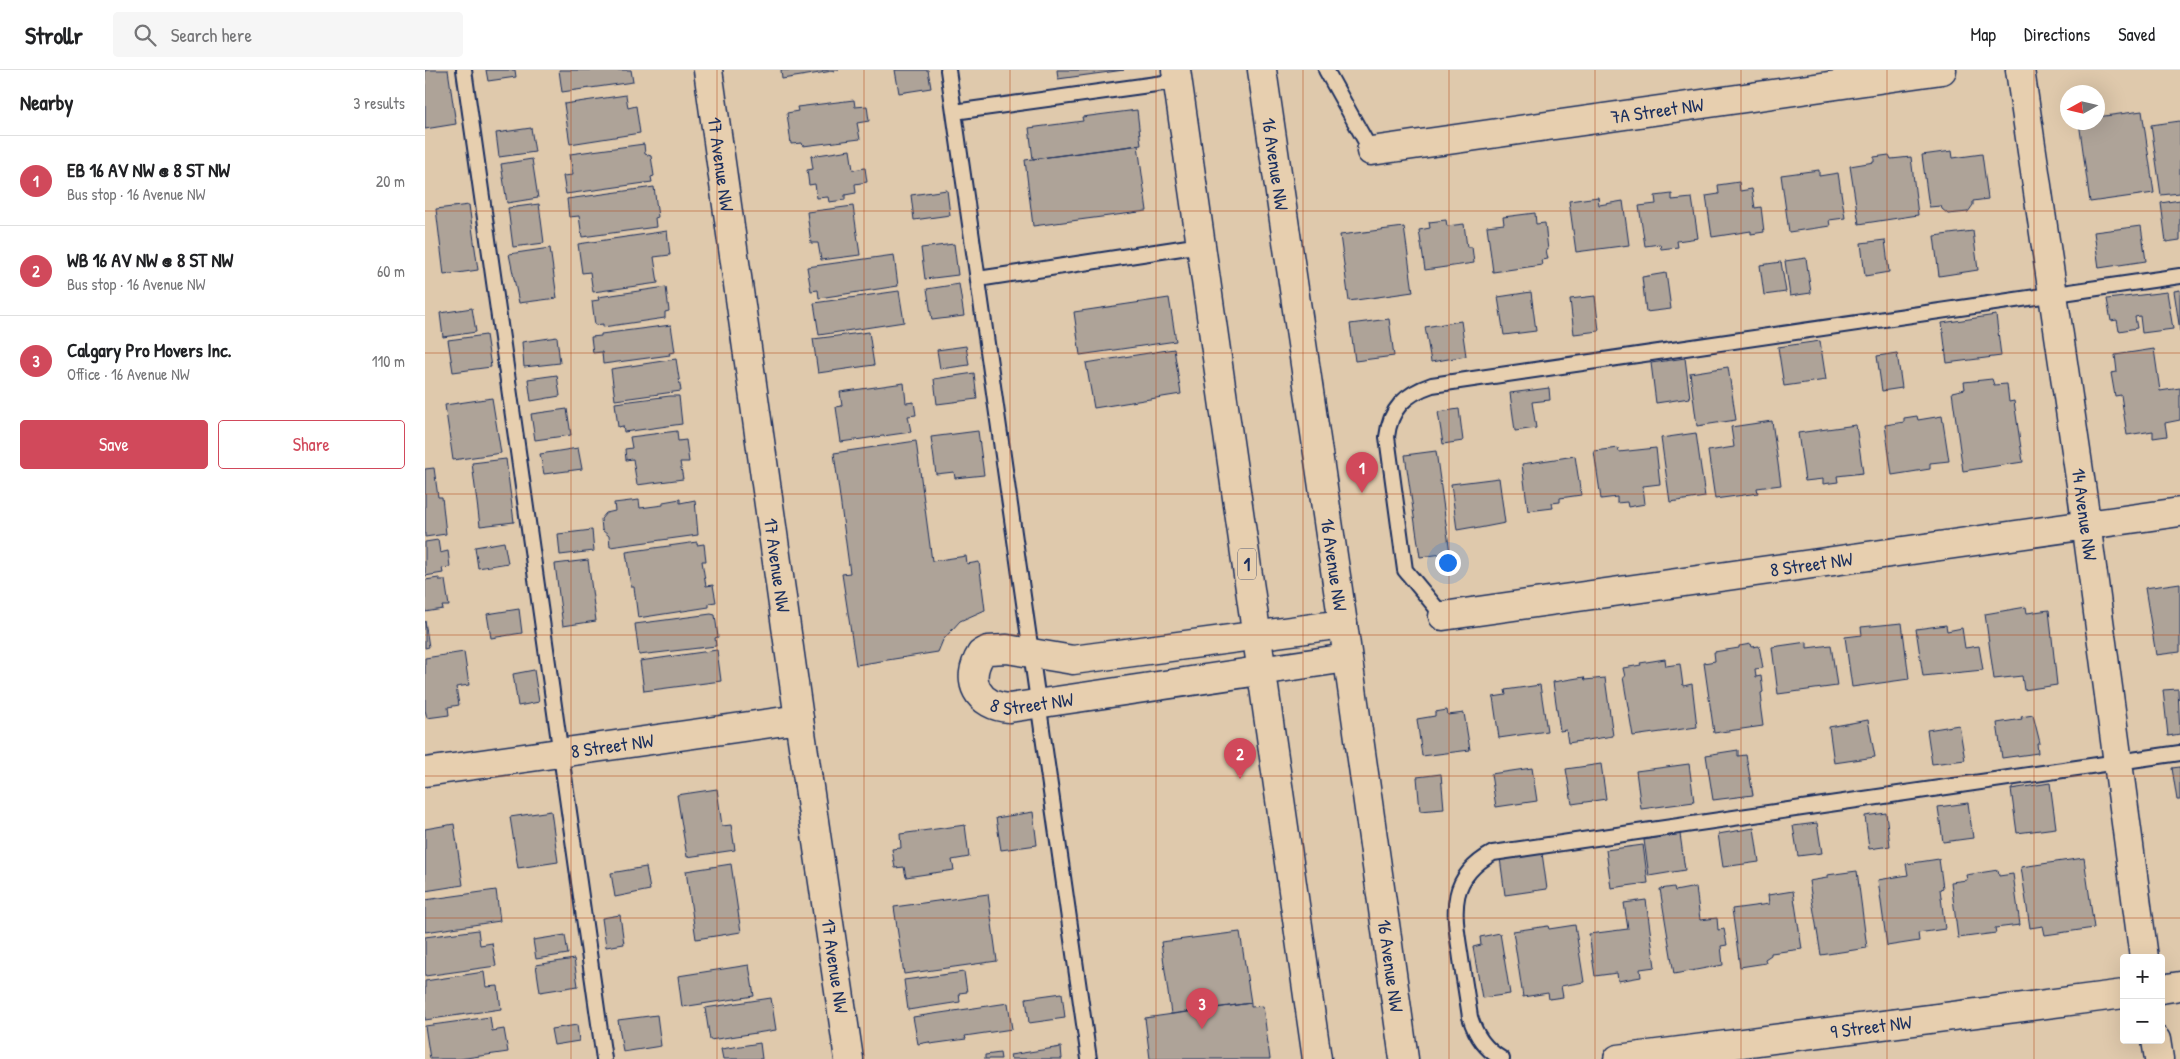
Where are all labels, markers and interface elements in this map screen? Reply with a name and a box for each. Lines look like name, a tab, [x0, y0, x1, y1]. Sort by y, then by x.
search box	[113, 12, 463, 57]
text: Strollr	[25, 19, 83, 51]
icon: search	[131, 21, 159, 49]
text: Search here	[171, 22, 252, 48]
text: Map	[1971, 22, 1996, 47]
text: Directions	[2024, 22, 2090, 47]
text: Saved	[2118, 22, 2155, 47]
north arrow	[2060, 85, 2105, 130]
text: Nearby	[20, 88, 73, 117]
street label: 7A Street NW	[1609, 91, 1706, 130]
text: 3 results	[353, 92, 405, 114]
street label: 17 Avenue NW	[702, 115, 741, 213]
street label: 16 Avenue NW	[1256, 116, 1295, 212]
text: EB 16 AV NW @ 8 ST NW	[67, 157, 230, 183]
text: 1	[33, 170, 39, 192]
text: 20 m	[376, 170, 405, 192]
text: Bus stop · 16 Avenue NW	[67, 183, 205, 205]
text: WB 16 AV NW @ 8 ST NW	[67, 247, 233, 273]
text: 2	[32, 260, 40, 282]
text: 60 m	[377, 260, 405, 282]
text: Bus stop · 16 Avenue NW	[67, 273, 205, 295]
text: Calgary Pro Movers Inc.	[67, 337, 232, 363]
text: 3	[32, 350, 40, 372]
text: 110 m	[372, 350, 405, 372]
text: Office · 16 Avenue NW	[67, 363, 190, 385]
button: Save	[20, 420, 208, 469]
button: Share	[218, 420, 405, 469]
pin: 1	[1346, 452, 1378, 493]
street label: 14 Avenue NW	[2066, 466, 2104, 562]
street label: 17 Avenue NW	[758, 516, 797, 614]
street label: 16 Avenue NW	[1315, 517, 1354, 613]
street label: 8 Street NW	[1768, 545, 1855, 583]
road number: 1	[1238, 548, 1256, 579]
your location	[1435, 550, 1461, 576]
street label: 8 Street NW	[987, 686, 1075, 721]
street label: 8 Street NW	[569, 727, 655, 764]
pin: 2	[1224, 738, 1256, 779]
street label: 17 Avenue NW	[816, 917, 855, 1015]
street label: 16 Avenue NW	[1372, 918, 1410, 1014]
map controls	[2120, 954, 2165, 1044]
button: +	[2120, 954, 2165, 999]
pin: 3	[1186, 988, 1218, 1029]
button: −	[2120, 999, 2165, 1044]
street label: 9 Street NW	[1829, 1008, 1913, 1045]

